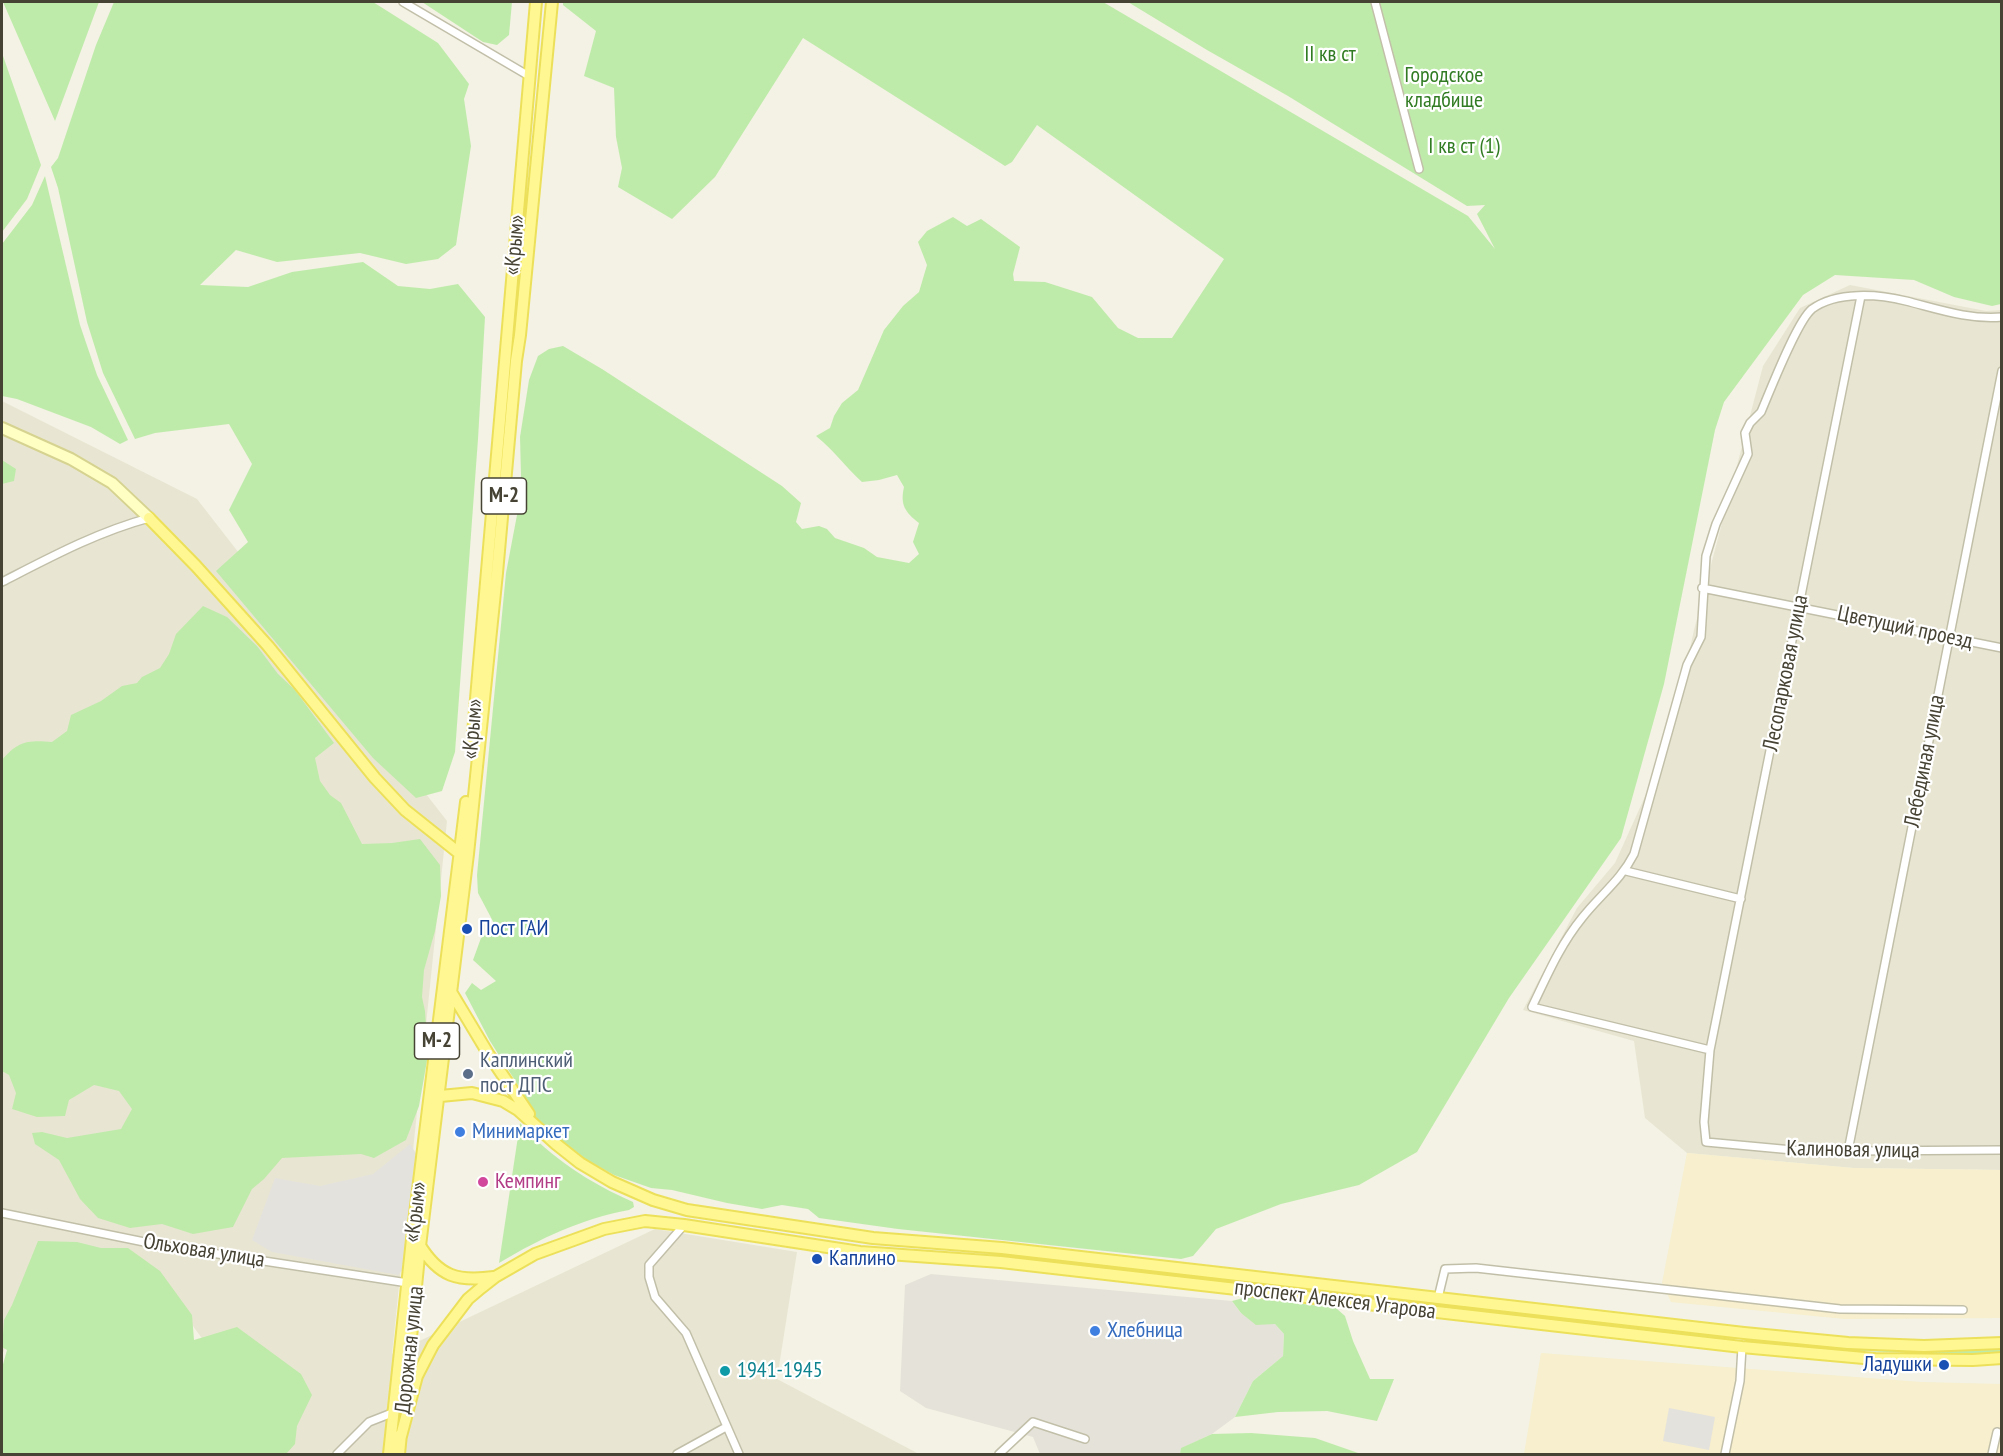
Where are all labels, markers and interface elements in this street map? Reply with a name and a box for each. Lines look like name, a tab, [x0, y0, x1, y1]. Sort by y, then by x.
park label: II кв ст	[1304, 42, 1356, 68]
park label: Городское кладбище	[1405, 63, 1483, 114]
park label: I кв ст (1)	[1428, 134, 1500, 160]
street label: «Крым»	[499, 214, 531, 276]
road number: М-2	[482, 478, 526, 514]
street label: Лесопарковая улица	[1758, 593, 1814, 753]
street label: Цветущий проезд	[1835, 601, 1975, 655]
street label: Лебединая улица	[1899, 693, 1951, 829]
street label: «Крым»	[457, 698, 489, 760]
place label: Пост ГАИ	[479, 916, 548, 942]
marker: Пост ГАИ	[460, 922, 474, 936]
road number: М-2	[414, 1023, 460, 1059]
place label: Каплинский пост ДПС	[480, 1048, 573, 1100]
marker: Каплинский пост ДПС	[461, 1067, 475, 1081]
place label: Минимаркет	[472, 1119, 569, 1145]
marker: Минимаркет	[453, 1125, 467, 1139]
street label: Калиновая улица	[1786, 1136, 1920, 1164]
place label: Кемпинг	[495, 1169, 561, 1195]
marker: Кемпинг	[476, 1175, 490, 1189]
street label: «Крым»	[399, 1180, 433, 1244]
street label: Ольховая улица	[141, 1228, 267, 1274]
place label: Каплино	[829, 1246, 896, 1272]
marker: Каплино	[810, 1252, 824, 1266]
street label: проспект Алексея Угарова	[1233, 1275, 1437, 1325]
street label: Дорожная улица	[390, 1285, 430, 1415]
place label: Хлебница	[1107, 1318, 1183, 1344]
marker: Хлебница	[1088, 1324, 1102, 1338]
place label: Ладушки	[1863, 1352, 1932, 1378]
place label: 1941-1945	[737, 1358, 823, 1384]
marker: Ладушки	[1937, 1358, 1951, 1372]
marker: 1941-1945	[718, 1364, 732, 1378]

